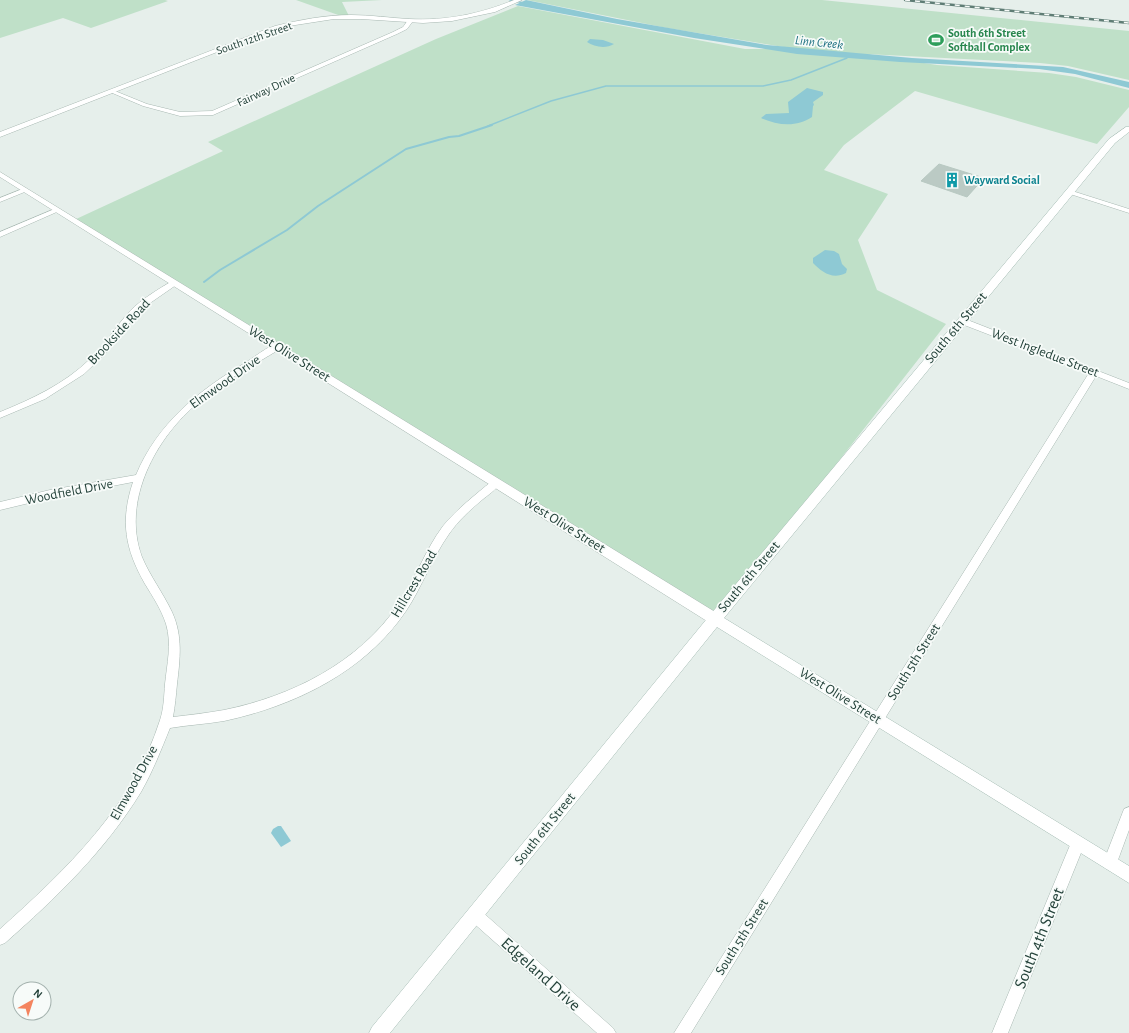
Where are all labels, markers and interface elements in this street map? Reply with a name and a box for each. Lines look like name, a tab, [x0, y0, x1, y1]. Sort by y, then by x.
street label: South 12th Street	[215, 19, 294, 57]
place label: South 6th Street Softball Complex	[948, 27, 1030, 53]
sports icon: South 6th Street Softball Complex	[927, 31, 945, 49]
water label: Linn Creek	[794, 34, 844, 52]
street label: Fairway Drive	[235, 71, 297, 110]
building icon: Wayward Social	[943, 171, 961, 189]
place label: Wayward Social	[964, 174, 1040, 187]
street label: South 6th Street	[922, 289, 990, 366]
street label: Brookside Road	[85, 296, 153, 368]
street label: West Olive Street	[246, 323, 333, 385]
street label: West Ingledue Street	[989, 326, 1101, 380]
street label: Elmwood Drive	[187, 353, 263, 411]
street label: Woodfield Drive	[24, 477, 114, 507]
street label: West Olive Street	[521, 494, 608, 556]
street label: South 6th Street	[715, 538, 783, 615]
street label: Hillcrest Road	[388, 548, 440, 620]
street label: South 5th Street	[885, 621, 943, 703]
street label: West Olive Street	[797, 665, 884, 727]
street label: Elmwood Drive	[108, 743, 160, 823]
street label: South 6th Street	[512, 790, 578, 868]
street label: South 4th Street	[1011, 885, 1067, 991]
street label: South 5th Street	[713, 896, 771, 978]
street label: Edgeland Drive	[498, 934, 584, 1014]
north arrow	[12, 981, 52, 1021]
text: N	[32, 987, 44, 1000]

